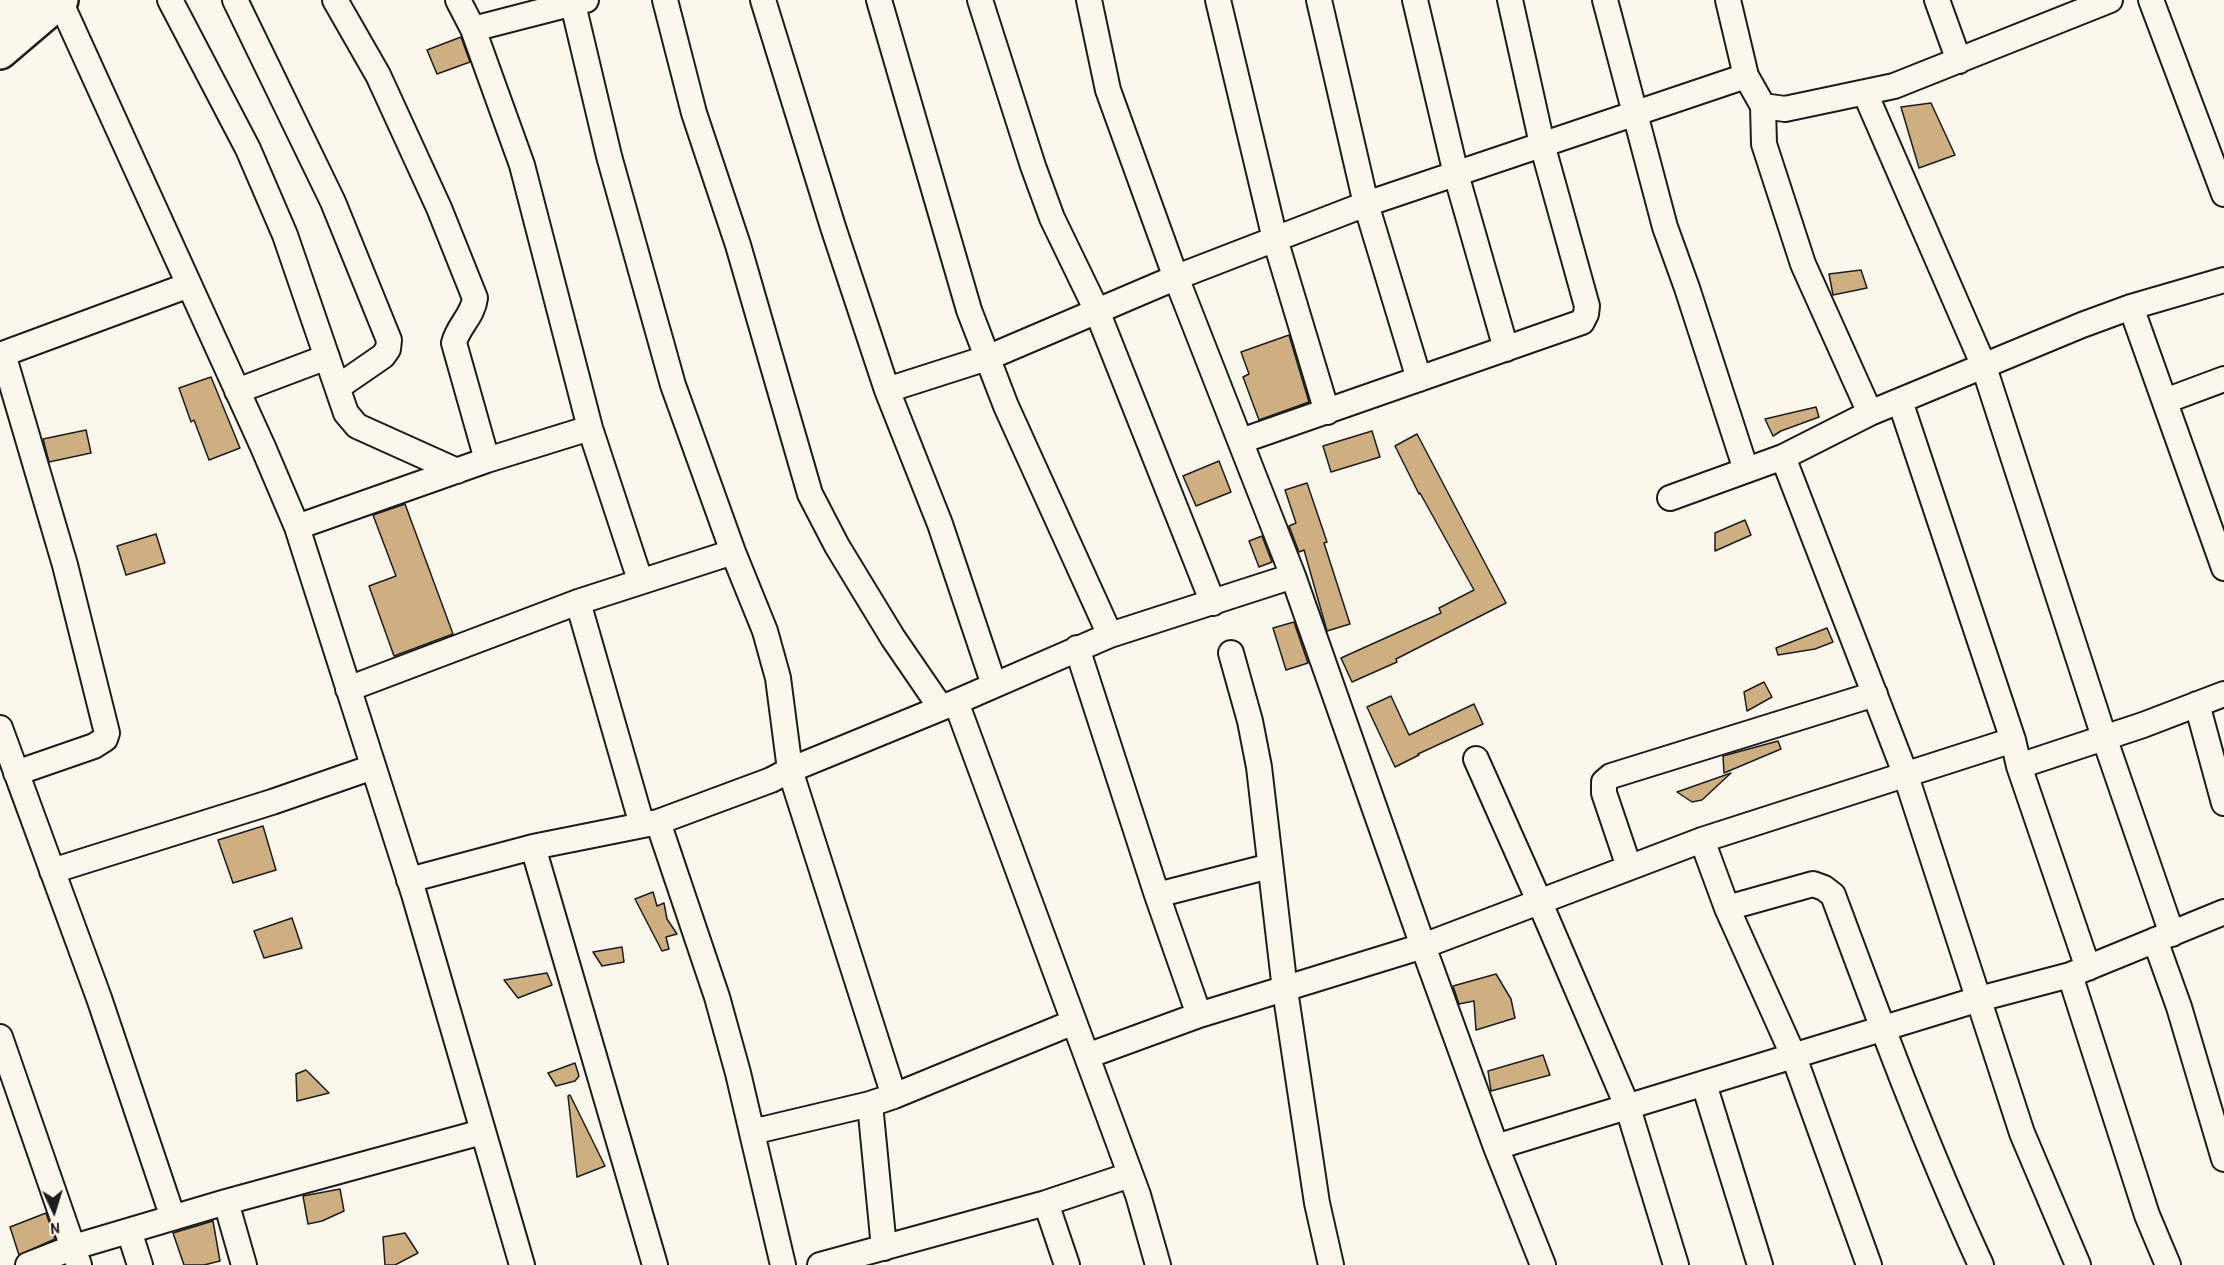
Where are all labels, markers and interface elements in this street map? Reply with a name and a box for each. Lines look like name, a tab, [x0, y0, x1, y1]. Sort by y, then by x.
north arrow	[24, 1181, 84, 1241]
text: N	[50, 1218, 60, 1240]

